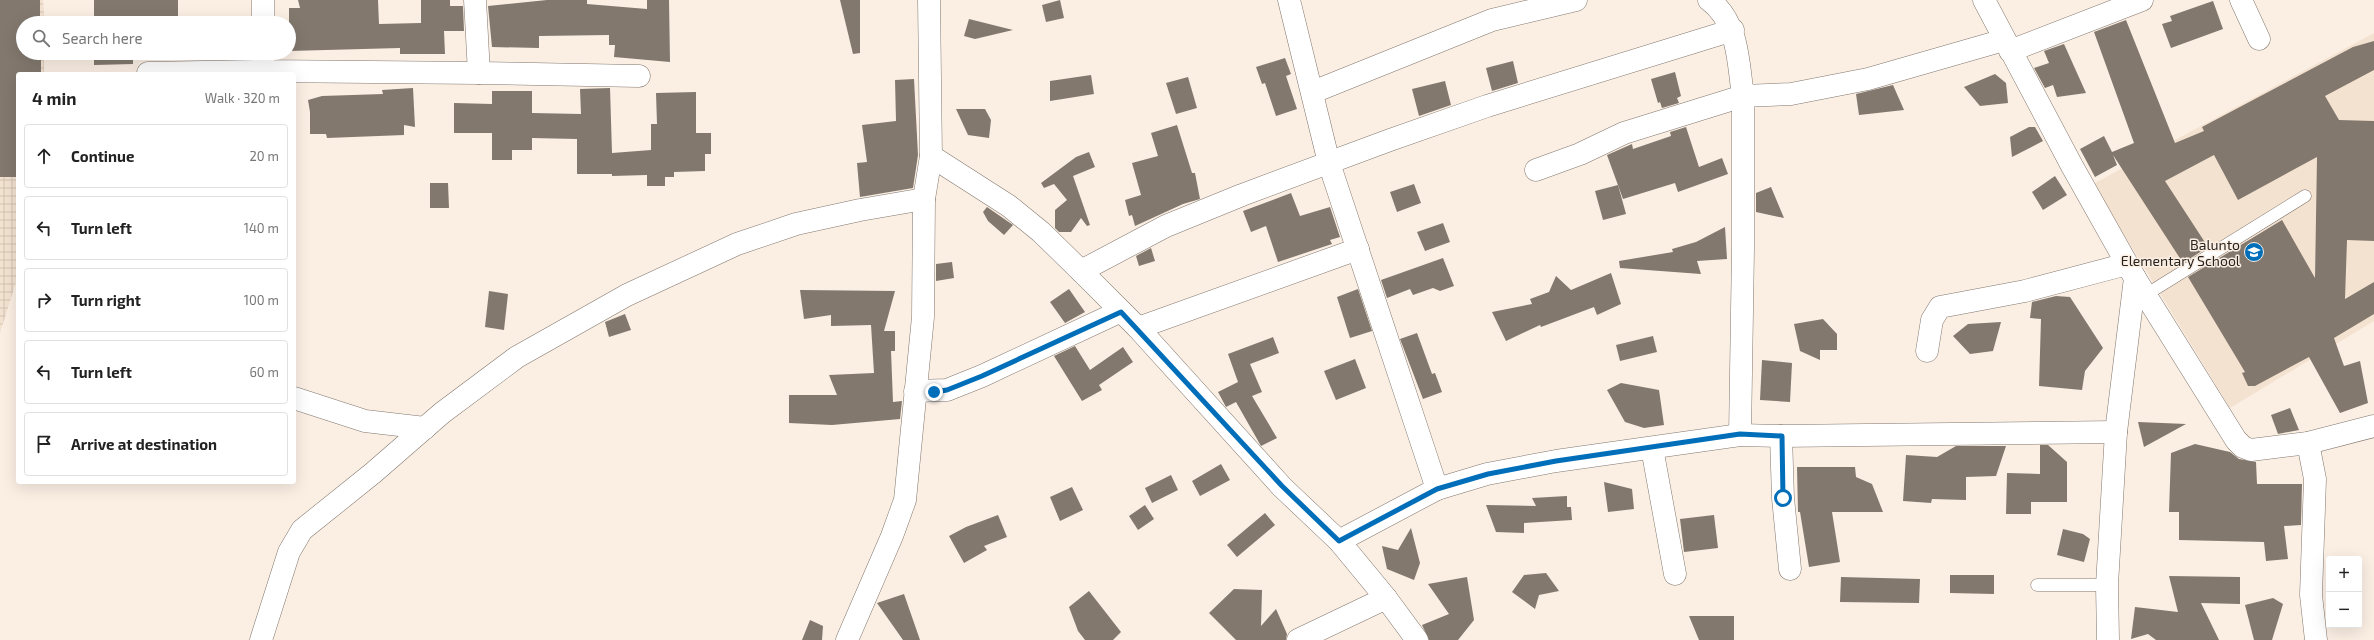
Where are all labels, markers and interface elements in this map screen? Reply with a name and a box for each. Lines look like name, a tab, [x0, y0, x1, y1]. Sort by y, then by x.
search box	[16, 16, 296, 60]
icon: search	[30, 27, 52, 49]
text: Search here	[62, 29, 143, 47]
text: 4 min	[32, 88, 76, 108]
text: Walk · 320 m	[205, 90, 280, 106]
icon: ahead	[33, 145, 55, 167]
text: Continue	[71, 147, 134, 165]
text: 20 m	[250, 148, 279, 164]
icon: left	[33, 217, 55, 239]
text: Turn left	[71, 219, 132, 237]
text: 140 m	[244, 220, 279, 236]
place label: Balunto Elementary School	[2121, 236, 2241, 269]
school or university icon: Balunto Elementary School	[2243, 241, 2265, 263]
icon: right	[33, 289, 55, 311]
text: Turn right	[71, 291, 141, 309]
text: 100 m	[244, 292, 279, 308]
icon: left	[33, 361, 55, 383]
text: Turn left	[71, 363, 132, 381]
text: 60 m	[249, 364, 279, 380]
route end	[925, 383, 943, 401]
icon: arrive	[33, 433, 55, 455]
text: Arrive at destination	[71, 435, 217, 453]
route start	[1774, 489, 1792, 507]
map controls	[2326, 556, 2362, 628]
button: +	[2326, 556, 2362, 592]
button: −	[2326, 592, 2362, 628]

